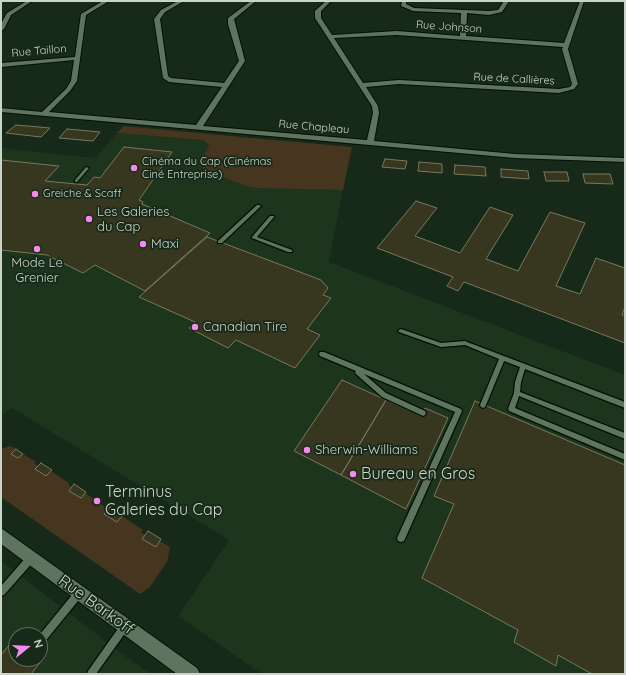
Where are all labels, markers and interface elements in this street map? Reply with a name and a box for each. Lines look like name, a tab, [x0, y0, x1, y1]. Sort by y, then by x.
street label: Rue Johnson	[415, 18, 483, 36]
street label: Rue Taillon	[11, 42, 67, 60]
street label: Rue de Callières	[473, 70, 555, 88]
street label: Rue Chapleau	[278, 117, 350, 137]
place label: Cinéma du Cap (Cinémas Ciné Entreprise)	[142, 155, 272, 181]
marker: Cinéma du Cap (Cinémas Ciné Entreprise)	[129, 163, 139, 173]
place label: Greiche & Scaff	[43, 187, 121, 201]
marker: Greiche & Scaff	[30, 189, 40, 199]
place label: Les Galeries du Cap	[97, 204, 169, 235]
marker: Les Galeries du Cap	[84, 214, 94, 224]
place label: Maxi	[151, 236, 179, 252]
marker: Maxi	[138, 239, 148, 249]
marker: Mode Le Grenier	[32, 244, 42, 254]
place label: Mode Le Grenier	[11, 255, 63, 286]
place label: Canadian Tire	[203, 319, 287, 335]
marker: Canadian Tire	[190, 322, 200, 332]
place label: Sherwin-Williams	[315, 442, 418, 458]
marker: Sherwin-Williams	[302, 445, 312, 455]
place label: Bureau en Gros	[361, 464, 475, 484]
marker: Bureau en Gros	[348, 469, 358, 479]
place label: Terminus Galeries du Cap	[105, 482, 222, 520]
marker: Terminus Galeries du Cap	[92, 496, 102, 506]
street label: Rue Barkoff	[54, 571, 138, 639]
north arrow	[8, 627, 48, 667]
text: N	[31, 638, 46, 650]

